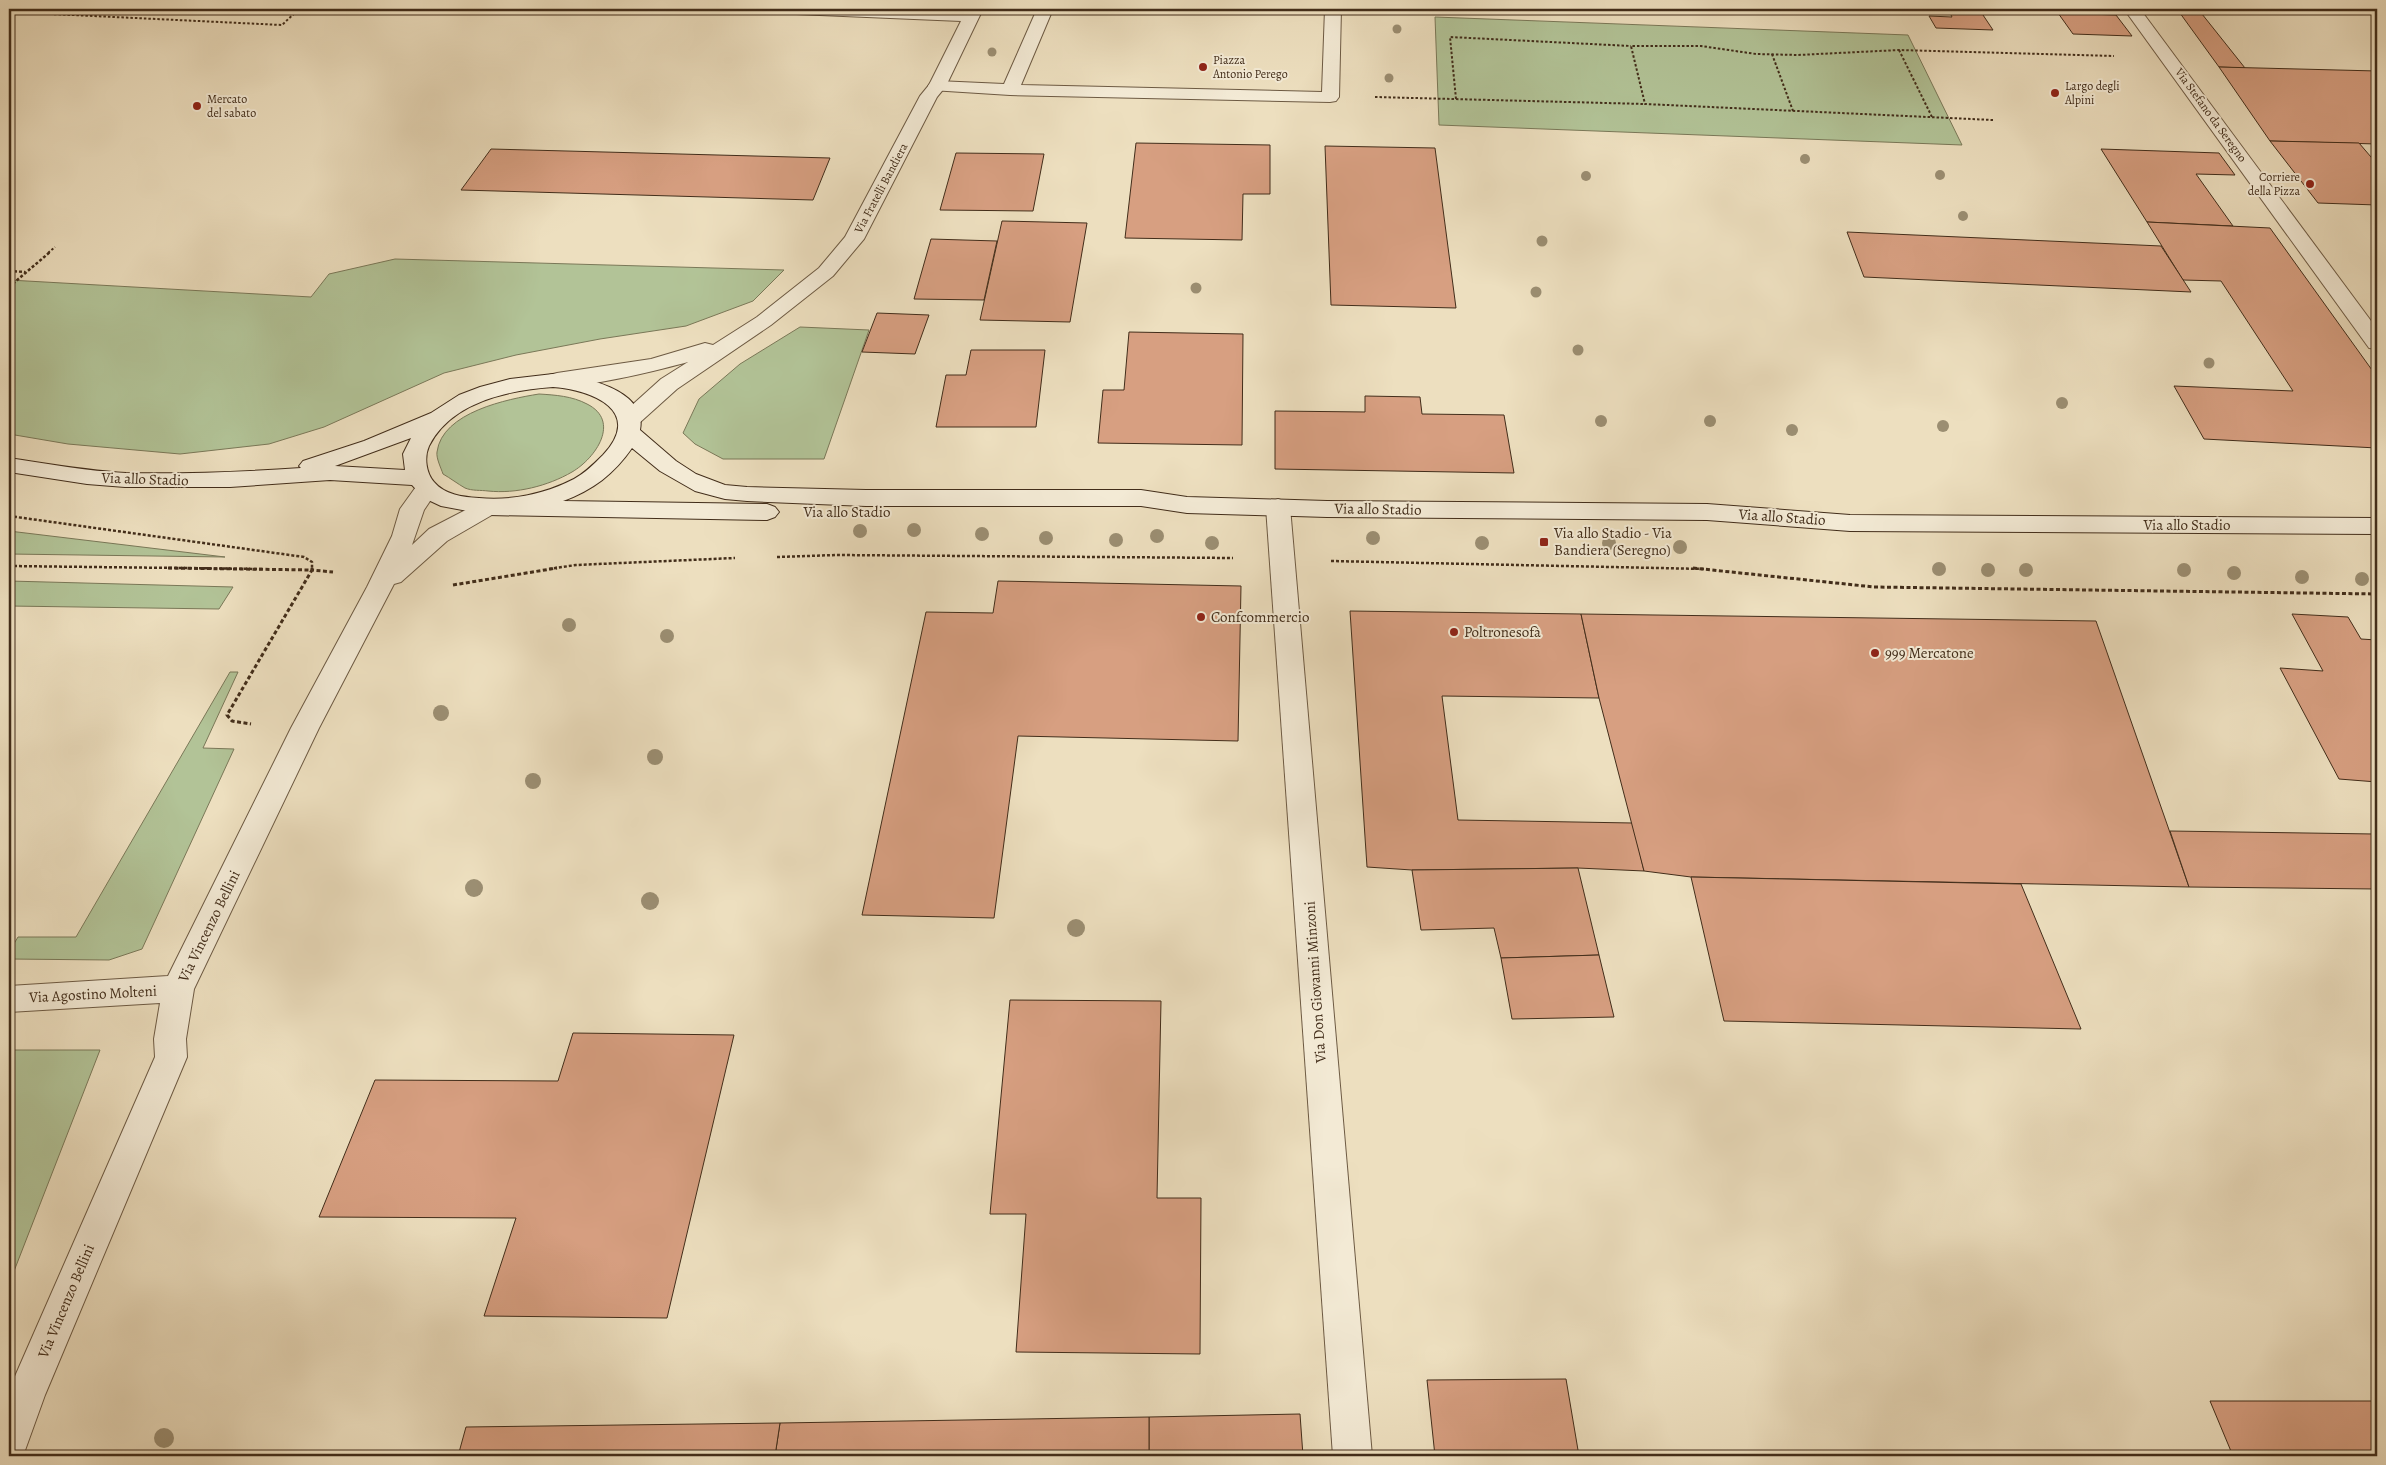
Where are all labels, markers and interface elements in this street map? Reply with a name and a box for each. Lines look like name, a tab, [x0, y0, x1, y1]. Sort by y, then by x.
place label: Piazza Antonio Perego	[1212, 52, 1288, 82]
marker: Piazza Antonio Perego	[1197, 61, 1209, 73]
street label: Via Stefano da Seregno	[2171, 64, 2251, 165]
place label: Largo degli Alpini	[2064, 78, 2120, 108]
marker: Largo degli Alpini	[2049, 87, 2061, 99]
place label: Mercato del sabato	[207, 91, 256, 121]
marker: Mercato del sabato	[191, 100, 203, 112]
street label: Via Fratelli Bandiera	[850, 140, 912, 237]
place label: Corriere della Pizza	[2248, 169, 2300, 199]
marker: Corriere della Pizza	[2304, 178, 2316, 190]
street label: Via allo Stadio	[100, 467, 189, 491]
street label: Via allo Stadio	[1333, 498, 1422, 520]
street label: Via allo Stadio	[802, 502, 891, 522]
street label: Via allo Stadio	[1737, 504, 1826, 530]
street label: Via allo Stadio	[2142, 515, 2231, 535]
place label: Via allo Stadio - Via Bandiera (Seregno)	[1553, 523, 1672, 560]
marker: Via allo Stadio - Via Bandiera (Seregno)	[1538, 536, 1550, 548]
place label: Confcommercio	[1211, 607, 1309, 627]
marker: Confcommercio	[1195, 611, 1207, 623]
place label: Poltronesofà	[1464, 622, 1541, 642]
marker: Poltronesofà	[1448, 626, 1460, 638]
place label: 999 Mercatone	[1885, 643, 1974, 663]
marker: 999 Mercatone	[1869, 647, 1881, 659]
street label: Via Vincenzo Bellini	[173, 867, 245, 986]
street label: Via Don Giovanni Minzoni	[1299, 900, 1331, 1065]
street label: Via Agostino Molteni	[28, 981, 157, 1007]
street label: Via Vincenzo Bellini	[33, 1241, 99, 1362]

